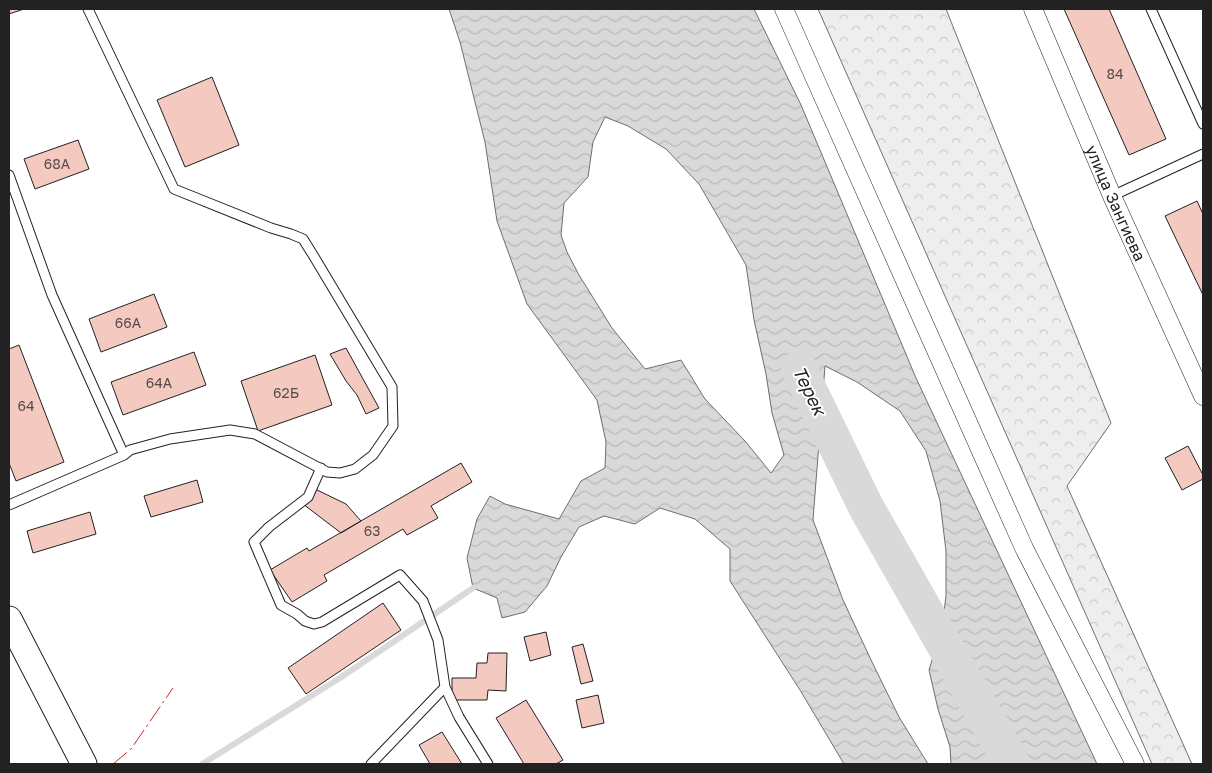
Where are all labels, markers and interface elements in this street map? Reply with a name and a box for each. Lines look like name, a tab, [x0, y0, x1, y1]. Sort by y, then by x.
house number: 84	[1106, 65, 1124, 82]
street label: улица Зангиева	[1082, 142, 1150, 264]
house number: 68А	[44, 155, 71, 172]
house number: 66А	[115, 314, 142, 331]
water label: Терек	[789, 362, 832, 421]
house number: 64А	[146, 374, 173, 391]
house number: 62Б	[273, 384, 299, 401]
house number: 64	[17, 397, 35, 414]
house number: 63	[364, 522, 380, 539]

